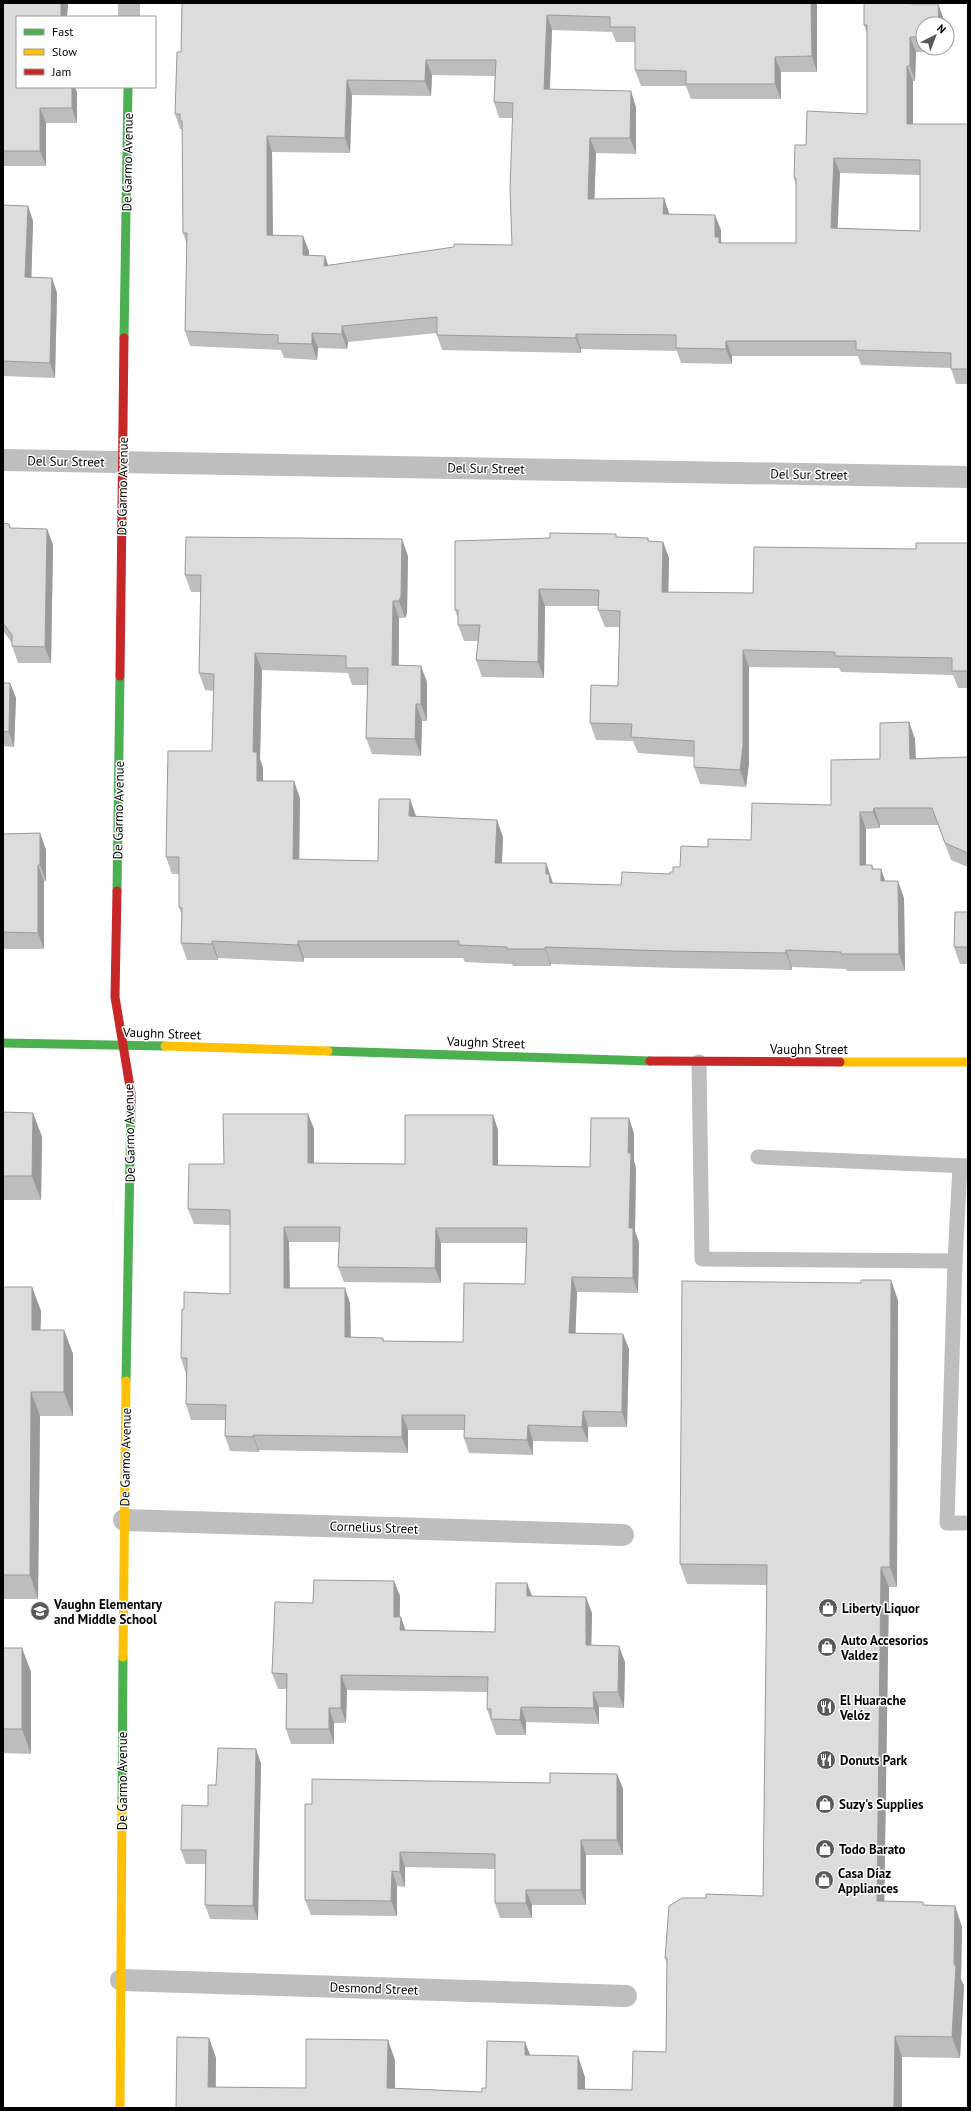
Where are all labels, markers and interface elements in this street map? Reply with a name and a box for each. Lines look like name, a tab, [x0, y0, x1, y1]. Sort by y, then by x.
legend	[16, 16, 156, 88]
north arrow	[915, 16, 955, 56]
text: N	[934, 21, 949, 36]
text: Fast	[52, 24, 73, 39]
text: Slow	[52, 44, 77, 59]
text: Jam	[51, 64, 71, 79]
street label: De Garmo Avenue	[118, 113, 137, 211]
street label: De Garmo Avenue	[113, 437, 132, 535]
street label: Del Sur Street	[27, 452, 105, 471]
street label: Del Sur Street	[447, 459, 525, 478]
street label: Del Sur Street	[770, 465, 848, 484]
street label: De Garmo Avenue	[109, 761, 128, 859]
street label: Vaughn Street	[122, 1024, 202, 1043]
street label: Vaughn Street	[446, 1033, 526, 1052]
street label: Vaughn Street	[769, 1041, 849, 1058]
street label: De Garmo Avenue	[120, 1084, 139, 1182]
street label: De Garmo Avenue	[116, 1408, 135, 1506]
street label: Cornelius Street	[329, 1517, 419, 1538]
place label: Vaughn Elementary and Middle School	[53, 1596, 163, 1628]
shop icon: Liberty Liquor	[817, 1597, 839, 1619]
school or university icon: Vaughn Elementary and Middle School	[29, 1600, 51, 1622]
place label: Liberty Liquor	[842, 1600, 920, 1617]
place label: Auto Accesorios Valdez	[840, 1632, 929, 1664]
shop icon: Auto Accesorios Valdez	[816, 1636, 838, 1658]
place label: El Huarache Velóz	[839, 1692, 907, 1724]
restaurant icon: El Huarache Velóz	[815, 1696, 837, 1718]
street label: De Garmo Avenue	[114, 1732, 131, 1830]
restaurant icon: Donuts Park	[815, 1749, 837, 1771]
place label: Donuts Park	[840, 1752, 908, 1769]
shop icon: Suzy's Supplies	[814, 1793, 836, 1815]
place label: Suzy's Supplies	[839, 1796, 924, 1813]
shop icon: Todo Barato	[814, 1838, 836, 1860]
place label: Todo Barato	[839, 1841, 906, 1858]
place label: Casa Díaz Appliances	[838, 1865, 899, 1897]
shop icon: Casa Díaz Appliances	[813, 1869, 835, 1891]
street label: Desmond Street	[329, 1978, 419, 1999]

